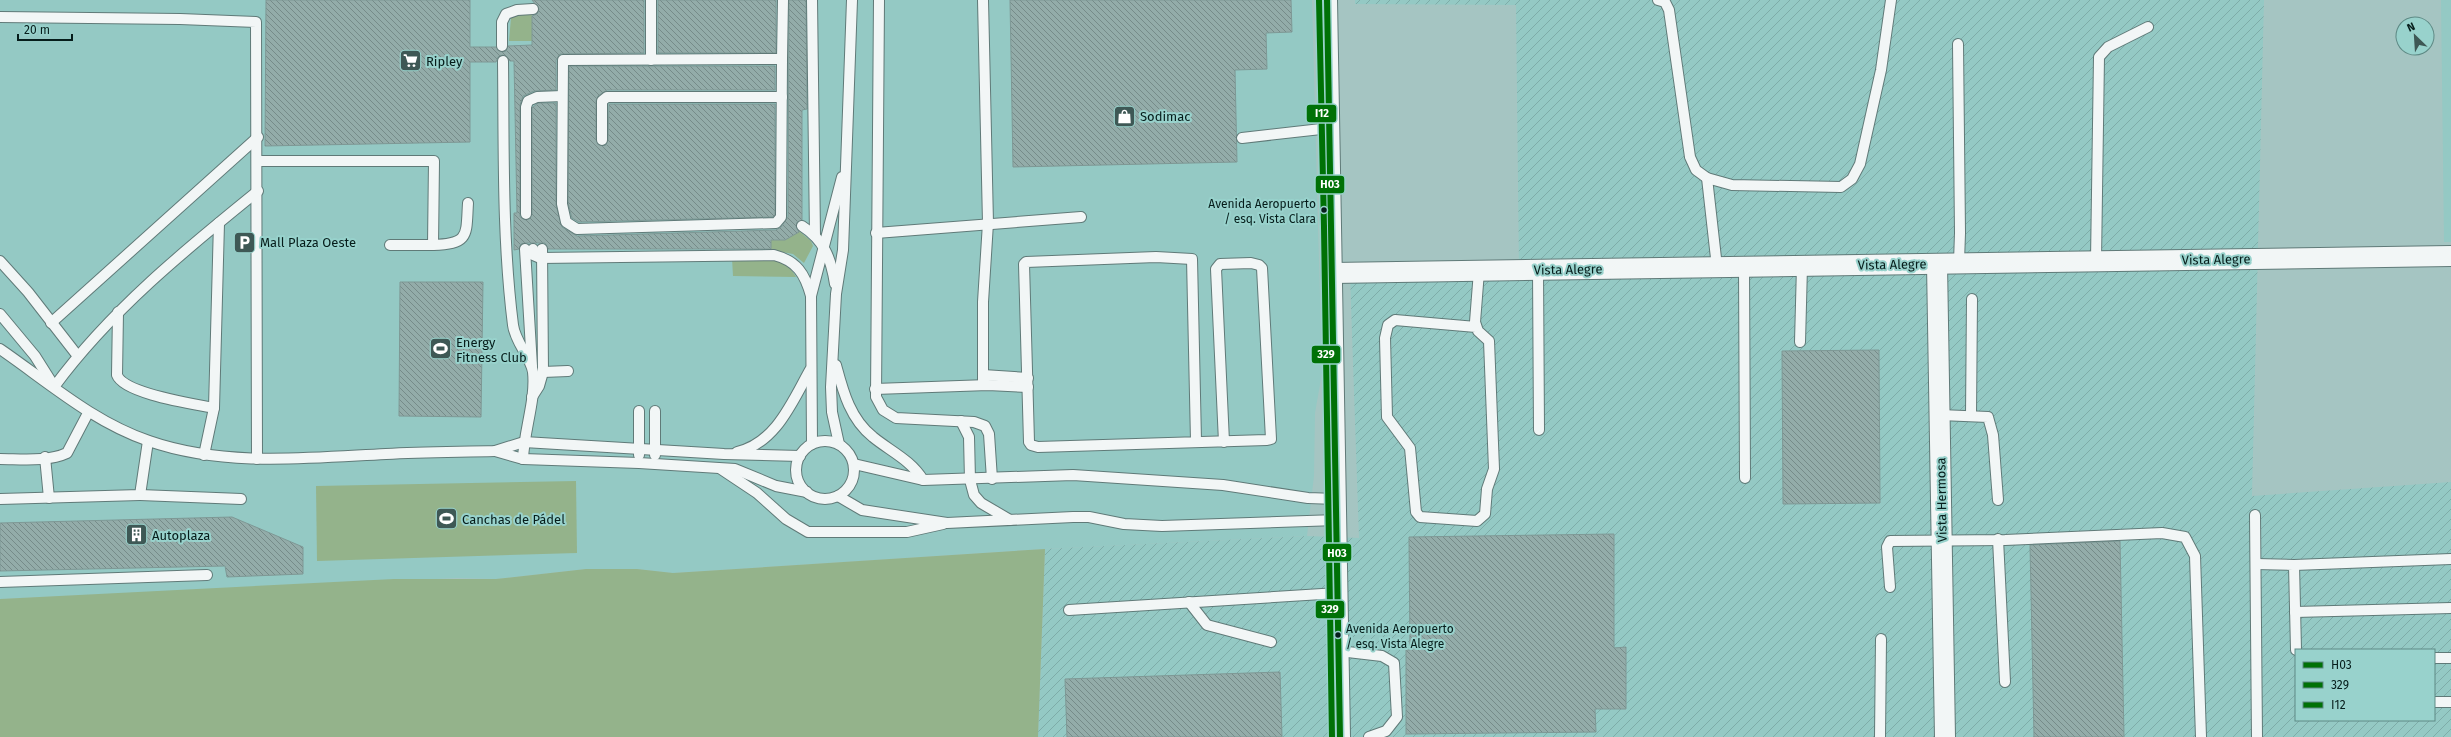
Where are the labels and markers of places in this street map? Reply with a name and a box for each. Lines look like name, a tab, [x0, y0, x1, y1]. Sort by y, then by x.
supermarket icon: Ripley	[397, 48, 423, 74]
place label: Ripley	[426, 54, 463, 69]
shop icon: Sodimac	[1111, 103, 1137, 129]
place label: Sodimac	[1140, 109, 1191, 124]
place label: Avenida Aeropuerto / esq. Vista Clara	[1208, 197, 1316, 226]
marker: Avenida Aeropuerto / esq. Vista Clara	[1319, 205, 1329, 215]
parking icon: Mall Plaza Oeste	[231, 229, 257, 255]
place label: Mall Plaza Oeste	[260, 235, 356, 250]
place label: Energy Fitness Club	[456, 335, 527, 365]
sports icon: Energy Fitness Club	[428, 336, 454, 362]
sports icon: Canchas de Pádel	[433, 506, 459, 532]
place label: Canchas de Pádel	[462, 512, 565, 527]
building icon: Autoplaza	[124, 522, 150, 548]
place label: Autoplaza	[152, 528, 210, 543]
place label: Avenida Aeropuerto / esq. Vista Alegre	[1346, 622, 1454, 651]
marker: Avenida Aeropuerto / esq. Vista Alegre	[1333, 630, 1343, 640]

